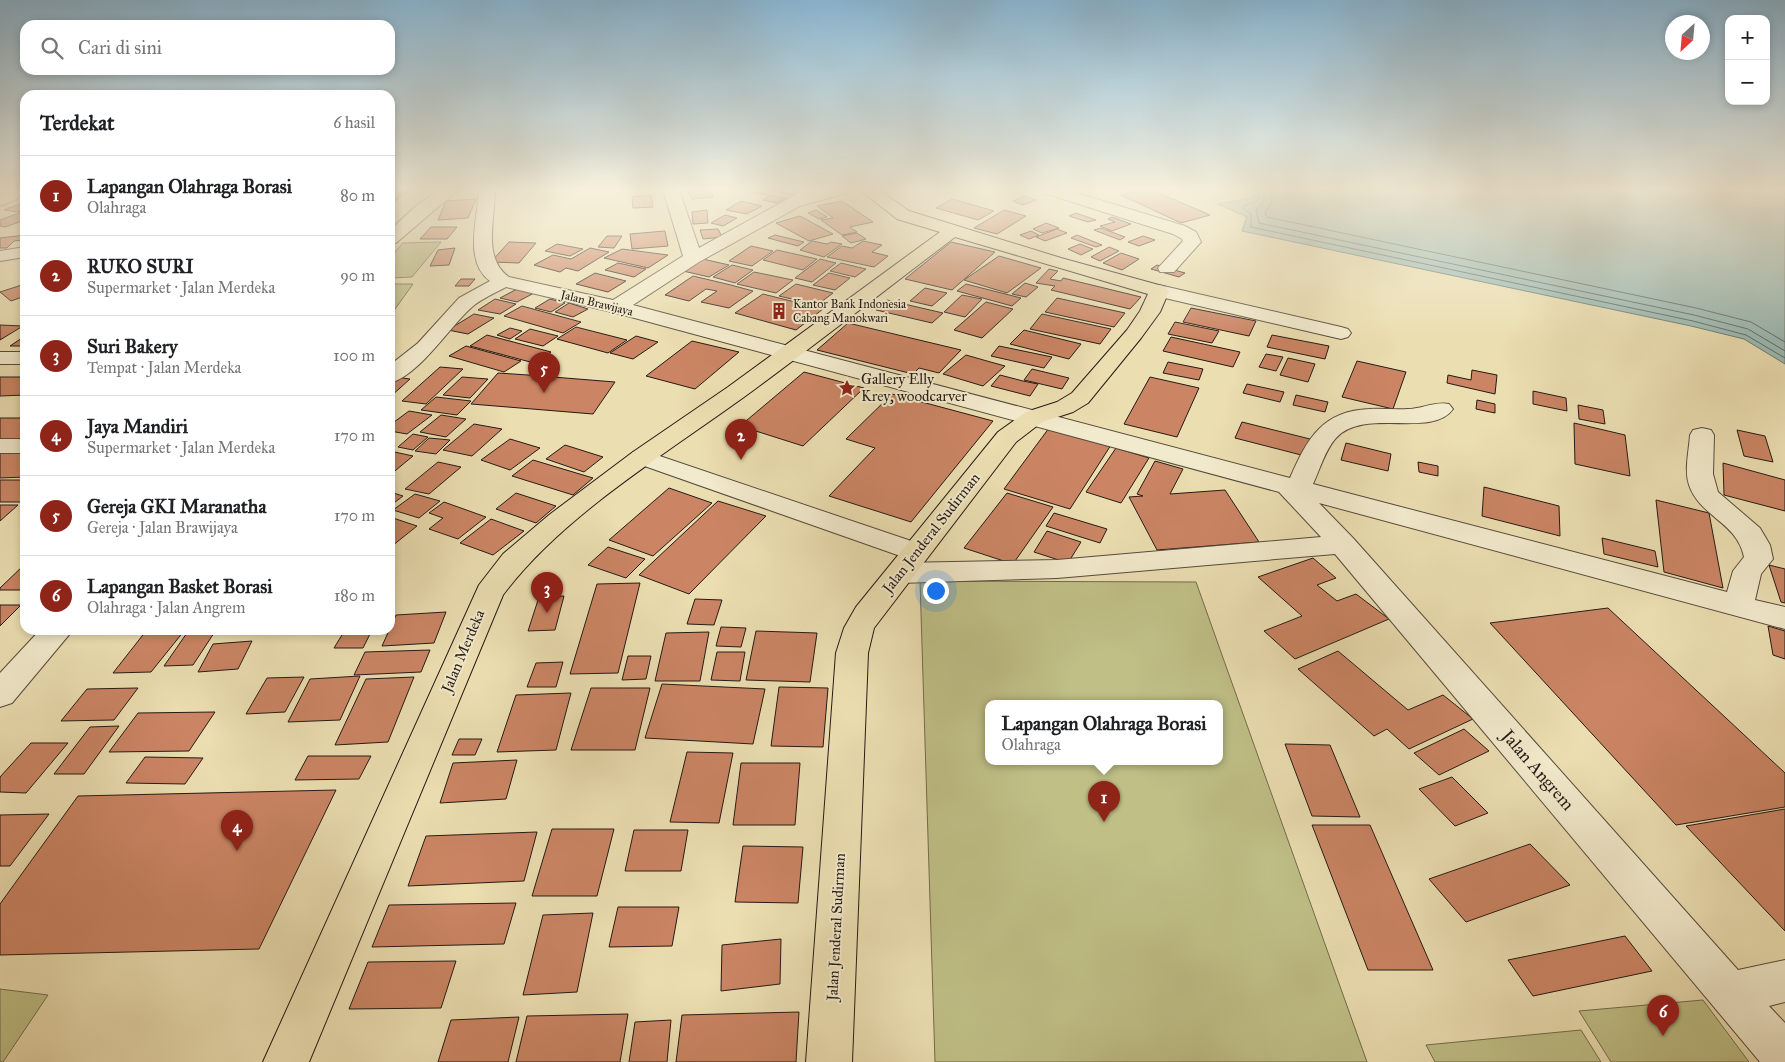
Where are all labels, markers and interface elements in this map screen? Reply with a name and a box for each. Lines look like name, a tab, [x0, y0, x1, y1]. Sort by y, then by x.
north arrow	[1665, 15, 1710, 60]
map controls	[1725, 15, 1770, 105]
button: +	[1725, 15, 1770, 60]
search box	[20, 20, 395, 75]
icon: search	[38, 34, 66, 62]
text: Cari di sini	[78, 36, 162, 59]
button: −	[1725, 60, 1770, 105]
text: Terdekat	[40, 110, 114, 136]
text: 6 hasil	[333, 113, 375, 132]
text: Lapangan Olahraga Borasi	[87, 175, 292, 198]
text: 1	[53, 186, 59, 205]
text: 80 m	[340, 186, 375, 205]
text: Olahraga	[87, 198, 146, 217]
text: RUKO SURI	[87, 255, 194, 278]
text: 2	[52, 266, 60, 285]
text: 90 m	[340, 266, 375, 285]
text: Supermarket · Jalan Merdeka	[87, 278, 275, 297]
street label: Jalan Brawijaya	[557, 287, 636, 320]
place label: Kantor Bank Indonesia Cabang Manokwari	[793, 297, 907, 326]
building icon: Kantor Bank Indonesia Cabang Manokwari	[769, 301, 789, 321]
text: Suri Bakery	[87, 335, 178, 358]
text: 3	[53, 346, 59, 365]
text: 100 m	[333, 346, 375, 365]
pin: 5	[528, 352, 560, 393]
text: Tempat · Jalan Merdeka	[87, 358, 241, 377]
place label: Gallery Elly Krey, woodcarver	[861, 370, 967, 405]
place icon: Gallery Elly Krey, woodcarver	[837, 378, 857, 398]
text: Jaya Mandiri	[87, 415, 188, 438]
pin: 2	[725, 419, 757, 460]
text: 4	[52, 426, 60, 445]
text: 170 m	[334, 426, 375, 445]
text: Supermarket · Jalan Merdeka	[87, 438, 275, 457]
street label: Jalan Jenderal Sudirman	[877, 469, 984, 599]
text: Gereja GKI Maranatha	[87, 495, 266, 518]
text: 5	[52, 506, 60, 525]
text: 170 m	[334, 506, 375, 525]
text: Gereja · Jalan Brawijaya	[87, 518, 238, 537]
pin: 3	[531, 572, 563, 613]
text: Lapangan Basket Borasi	[87, 575, 273, 598]
your location	[923, 578, 949, 604]
text: 6	[52, 586, 60, 605]
text: 180 m	[334, 586, 375, 605]
text: Olahraga · Jalan Angrem	[87, 598, 245, 617]
street label: Jalan Merdeka	[437, 606, 490, 697]
popup	[985, 700, 1223, 765]
text: Lapangan Olahraga Borasi	[1002, 712, 1206, 735]
street label: Jalan Angrem	[1495, 724, 1579, 816]
text: Olahraga	[1002, 735, 1061, 754]
pin: 1	[1088, 781, 1120, 822]
pin: 4	[221, 810, 253, 851]
street label: Jalan Jenderal Sudirman	[823, 853, 850, 1003]
pin: 6	[1647, 995, 1679, 1036]

